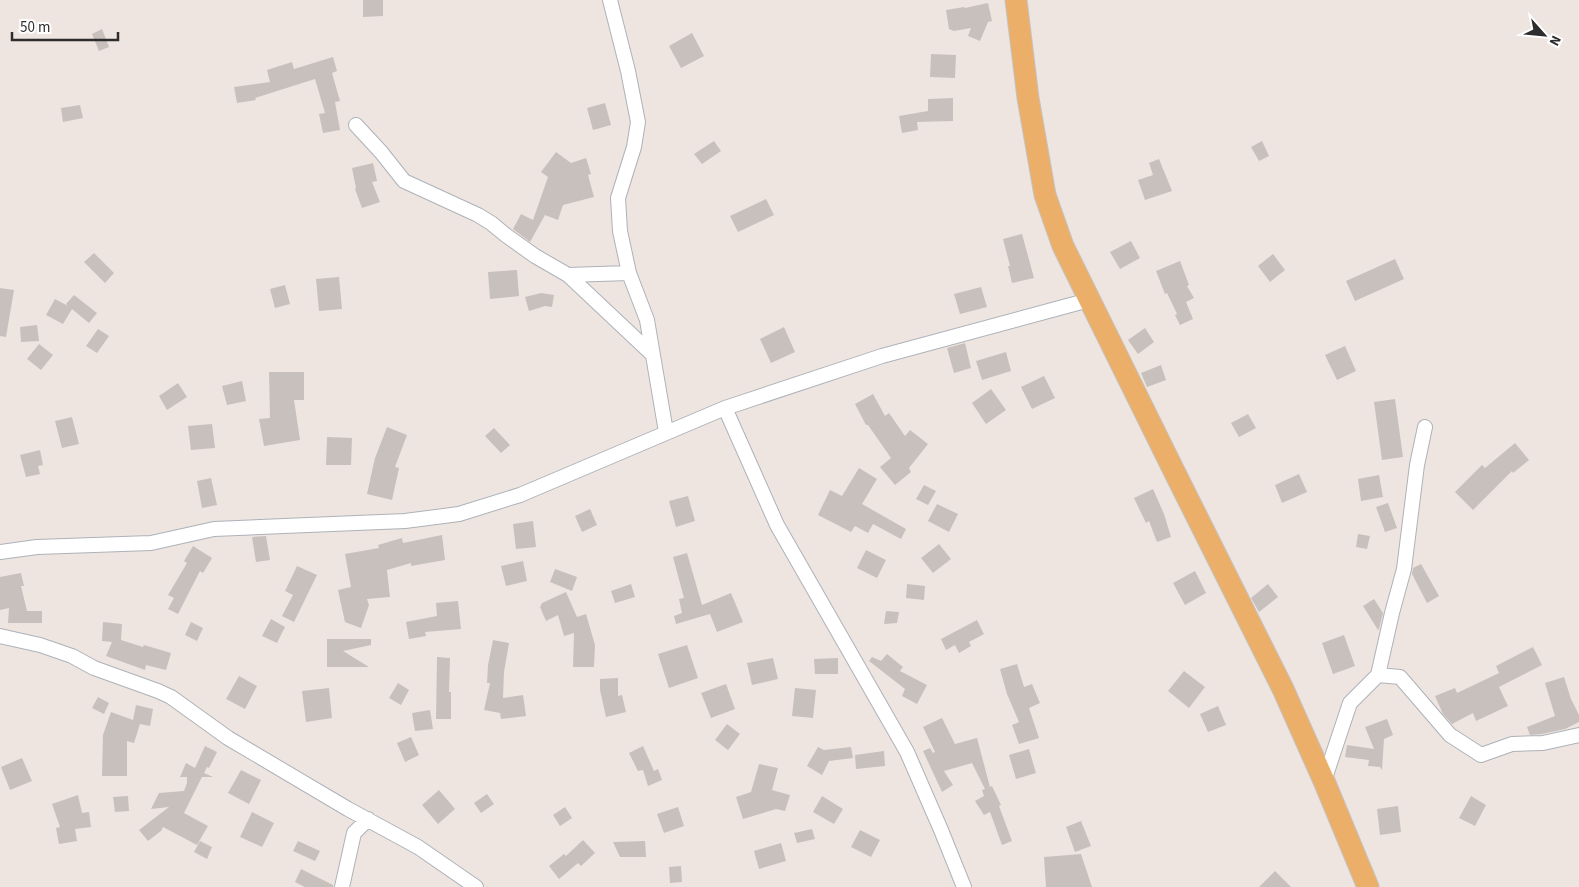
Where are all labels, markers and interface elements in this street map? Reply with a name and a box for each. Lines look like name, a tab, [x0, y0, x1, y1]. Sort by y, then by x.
scale bar	[12, 10, 119, 42]
north arrow	[1519, 10, 1569, 60]
text: 50 m	[20, 17, 50, 38]
text: N	[1544, 32, 1566, 49]

